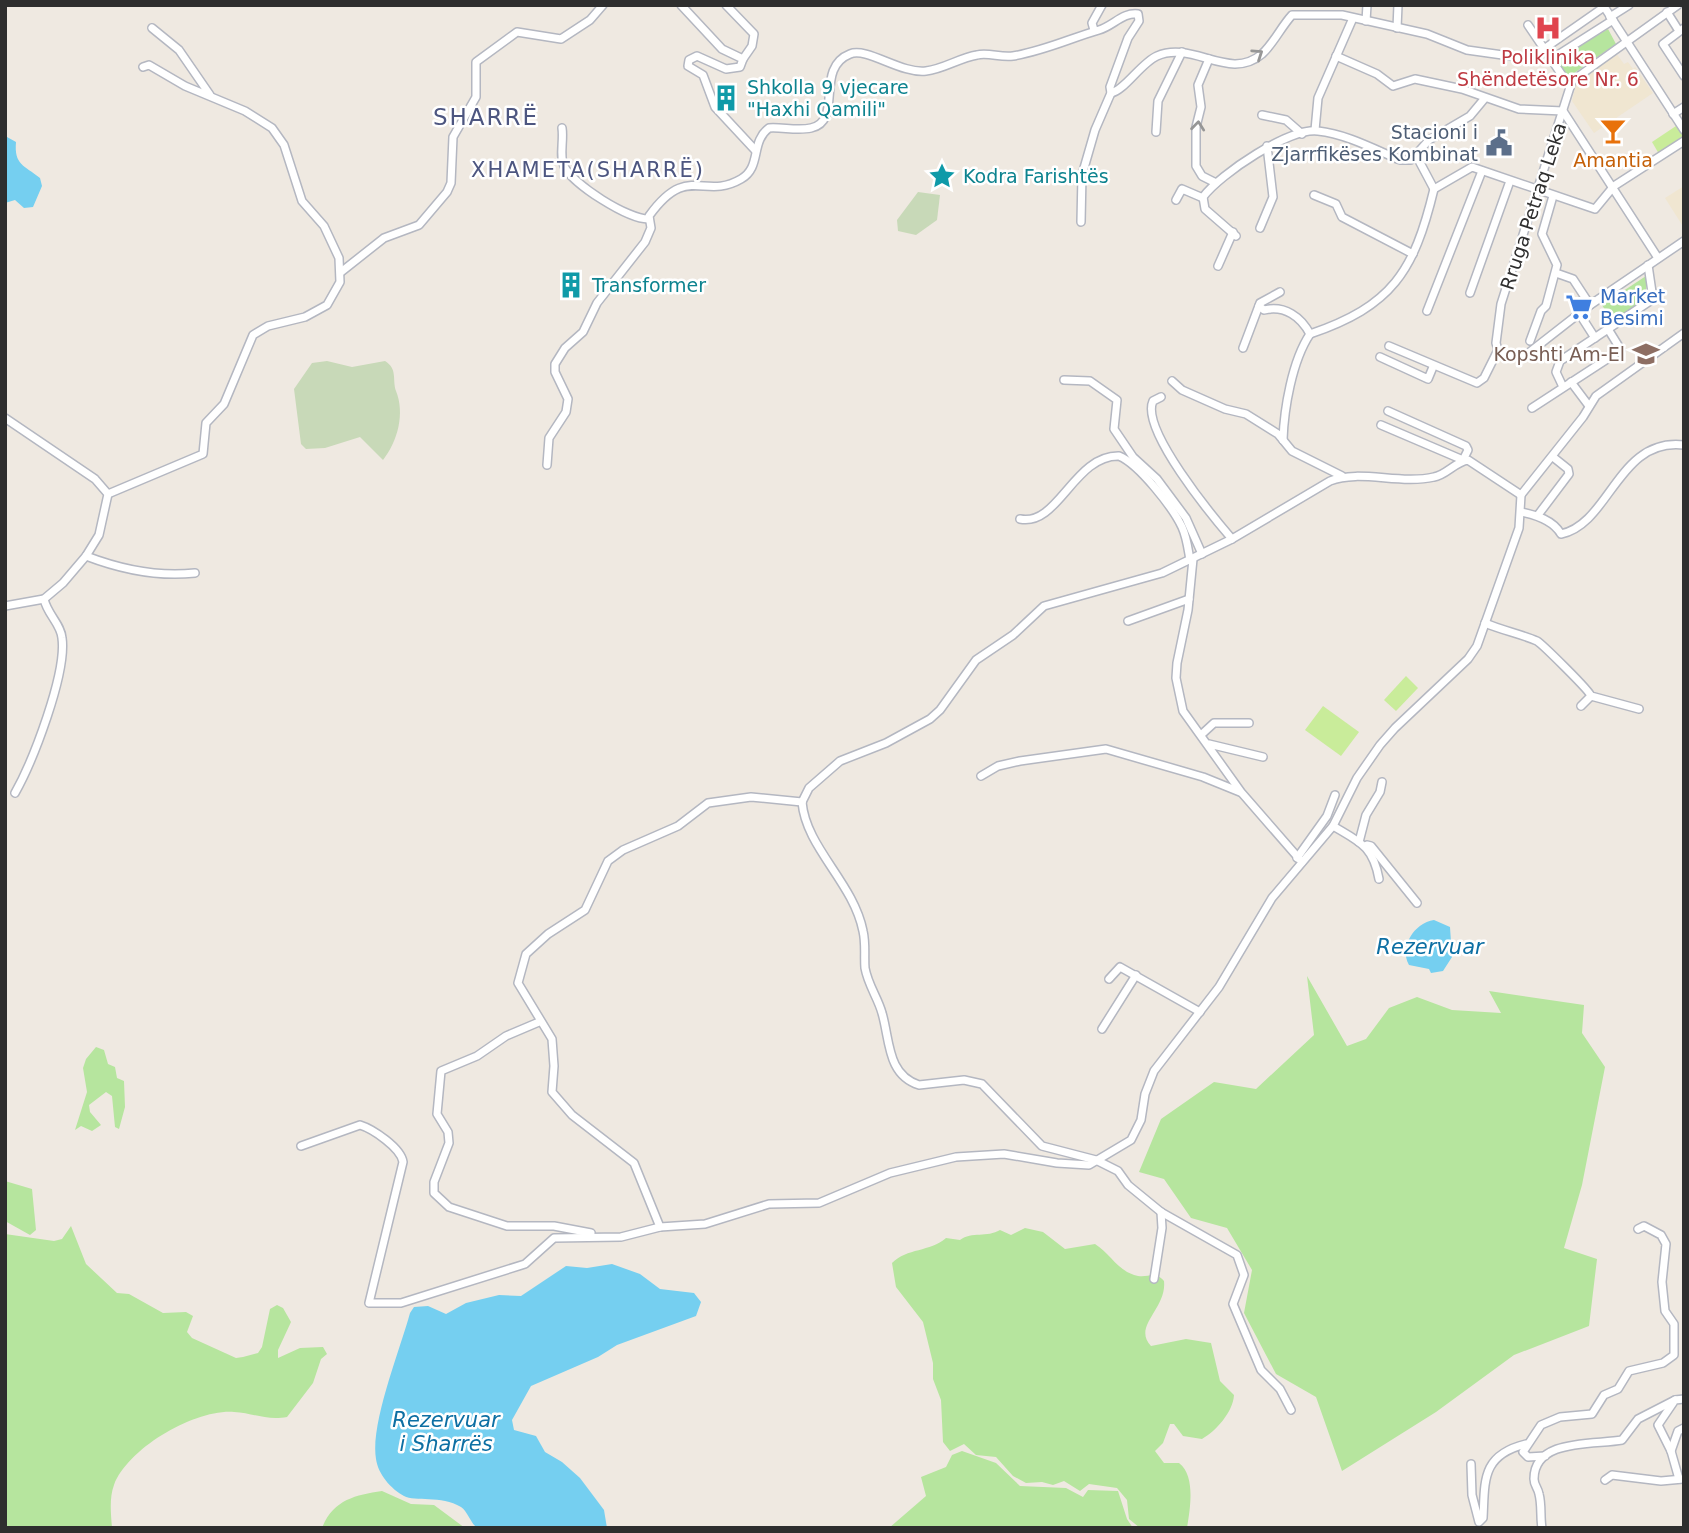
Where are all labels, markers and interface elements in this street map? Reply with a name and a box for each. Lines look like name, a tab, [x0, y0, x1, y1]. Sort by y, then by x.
hospital icon: Poliklinika Shëndetësore Nr. 6	[1533, 13, 1563, 43]
place label: Poliklinika Shëndetësore Nr. 6	[1457, 46, 1639, 90]
one-way arrow	[1250, 50, 1263, 62]
place label: Shkolla 9 vjecare "Haxhi Qamili"	[747, 76, 909, 120]
building icon: Shkolla 9 vjecare "Haxhi Qamili"	[711, 83, 741, 113]
district label: SHARRË	[433, 103, 539, 130]
bar icon: Amantia	[1598, 116, 1628, 146]
one-way arrow	[1191, 120, 1206, 132]
street label: Rruga Petraq Leka	[1496, 120, 1570, 292]
place label: Stacioni i Zjarrfikëses Kombinat	[1271, 121, 1478, 165]
public building icon: Stacioni i Zjarrfikëses Kombinat	[1484, 128, 1514, 158]
place label: Amantia	[1573, 149, 1653, 171]
district label: XHAMETA(SHARRË)	[471, 157, 705, 182]
place icon: Kodra Farishtës	[927, 161, 957, 191]
place label: Kodra Farishtës	[963, 165, 1109, 187]
building icon: Transformer	[556, 270, 586, 300]
place label: Transformer	[591, 274, 706, 296]
place label: Market Besimi	[1600, 285, 1665, 329]
supermarket icon: Market Besimi	[1564, 292, 1594, 322]
school or university icon: Kopshti Am-El	[1631, 339, 1661, 369]
place label: Kopshti Am-El	[1493, 343, 1625, 365]
water label: Rezervuar	[1376, 935, 1485, 959]
water label: Rezervuar i Sharrës	[392, 1408, 501, 1456]

